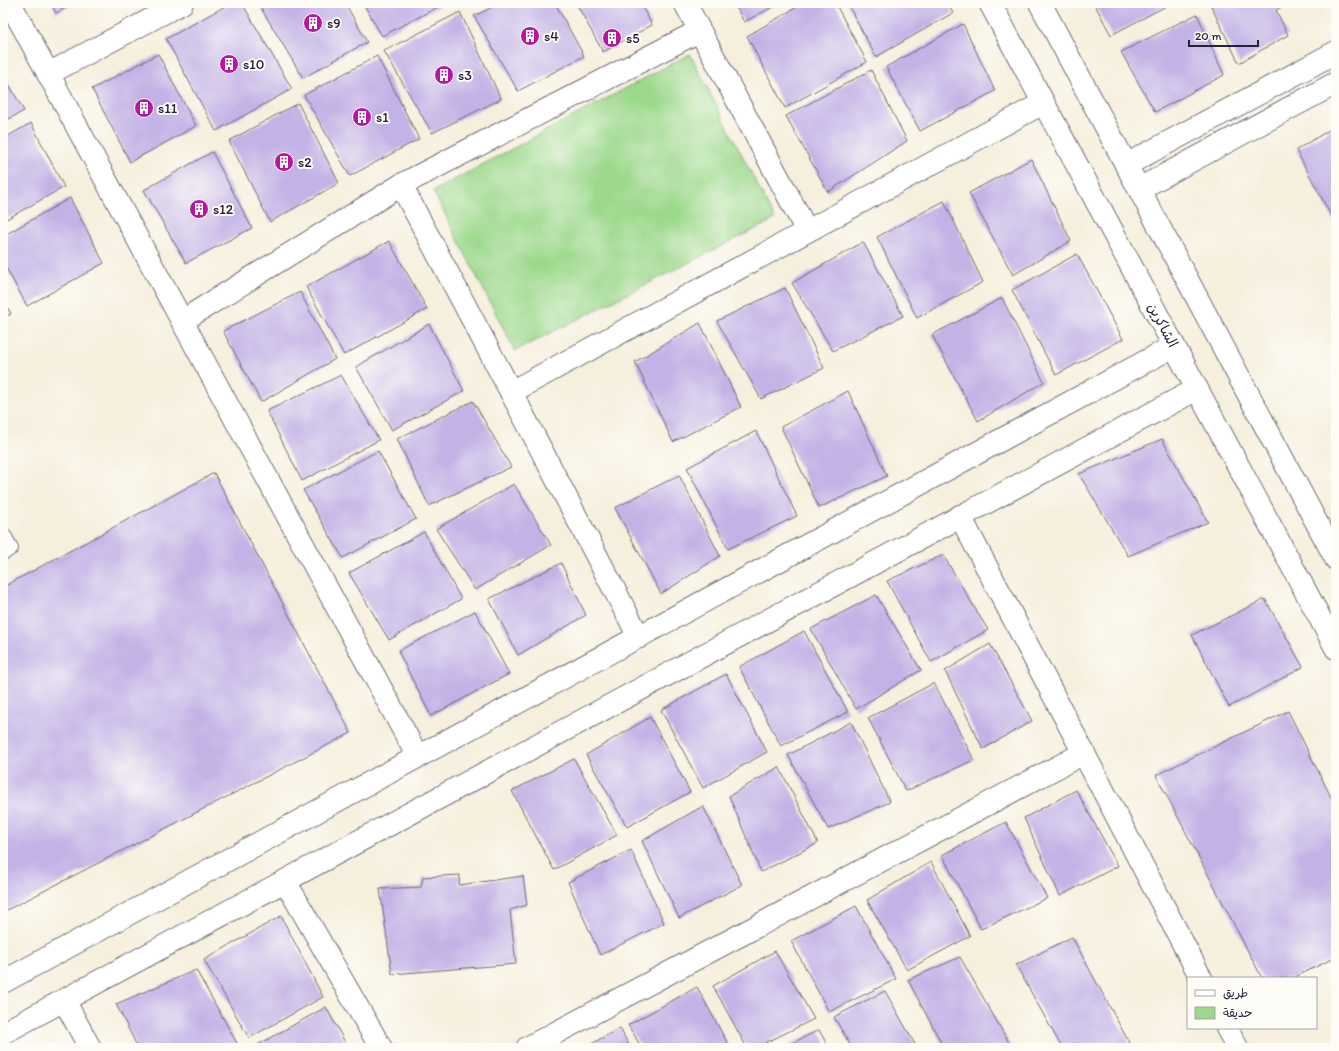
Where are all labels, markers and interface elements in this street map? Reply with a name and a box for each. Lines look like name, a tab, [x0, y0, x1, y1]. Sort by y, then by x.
building icon: s9	[302, 12, 324, 34]
place label: s9	[327, 15, 341, 32]
scale bar	[1189, 22, 1258, 48]
building icon: s4	[519, 25, 541, 47]
building icon: s5	[601, 27, 623, 49]
place label: s4	[544, 28, 559, 45]
text: 20 m	[1195, 29, 1222, 43]
place label: s5	[626, 30, 640, 47]
building icon: s10	[218, 53, 240, 75]
place label: s10	[243, 56, 264, 73]
building icon: s3	[433, 64, 455, 86]
place label: s3	[458, 67, 472, 84]
building icon: s11	[133, 97, 155, 119]
place label: s11	[158, 100, 178, 117]
building icon: s1	[351, 106, 373, 128]
place label: s1	[376, 109, 389, 126]
building icon: s2	[273, 151, 295, 173]
place label: s2	[298, 154, 312, 171]
building icon: s12	[188, 198, 210, 220]
place label: s12	[213, 201, 234, 218]
street label: الشاكرين	[1144, 300, 1181, 350]
legend	[1187, 977, 1317, 1029]
text: طريق	[1223, 986, 1248, 1000]
text: حديقة	[1223, 1006, 1252, 1020]

